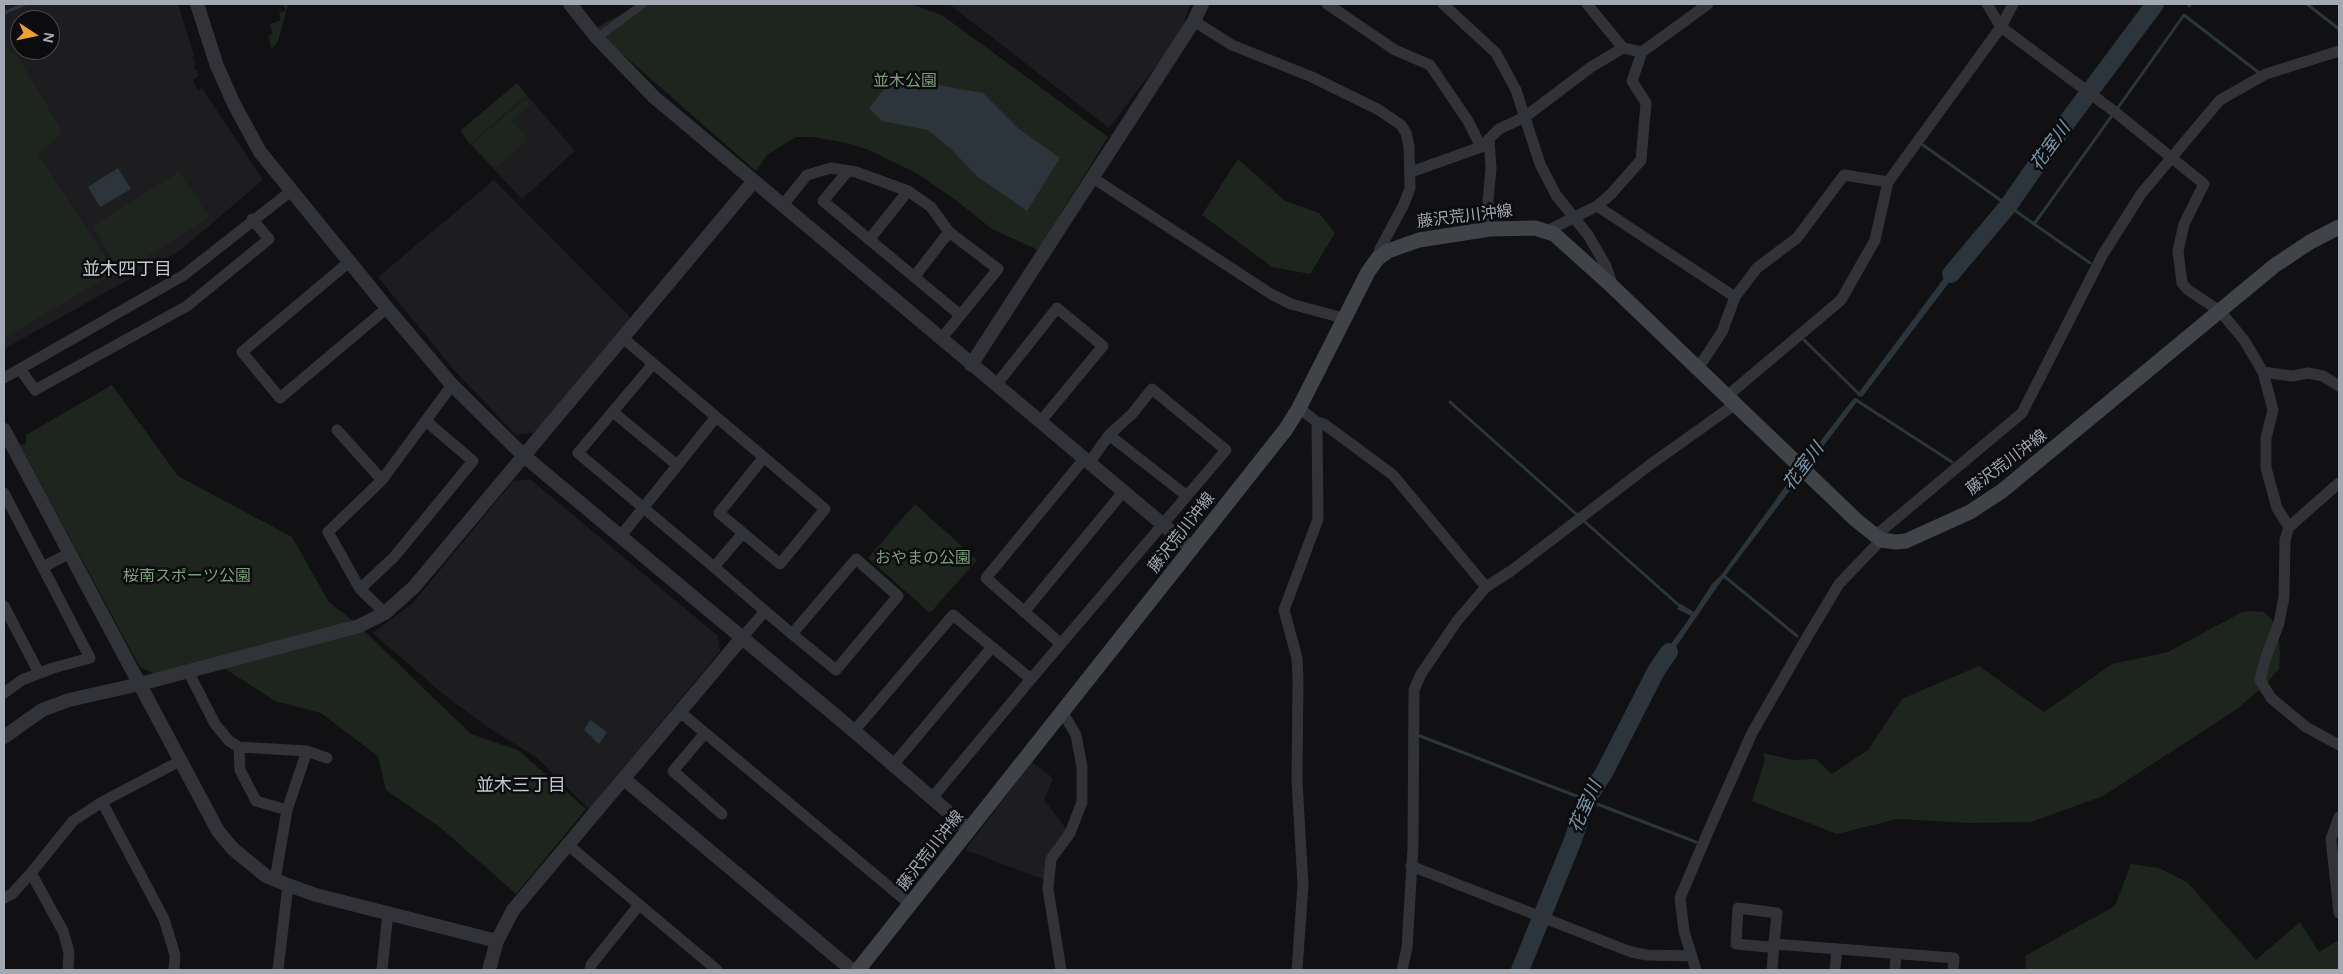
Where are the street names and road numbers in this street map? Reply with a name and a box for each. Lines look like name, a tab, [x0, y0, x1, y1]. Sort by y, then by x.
street label: 藤沢荒川沖線	[1416, 202, 1514, 232]
street label: 藤沢荒川沖線	[1963, 426, 2051, 500]
street label: 藤沢荒川沖線	[1145, 489, 1219, 577]
street label: 藤沢荒川沖線	[894, 807, 968, 895]

